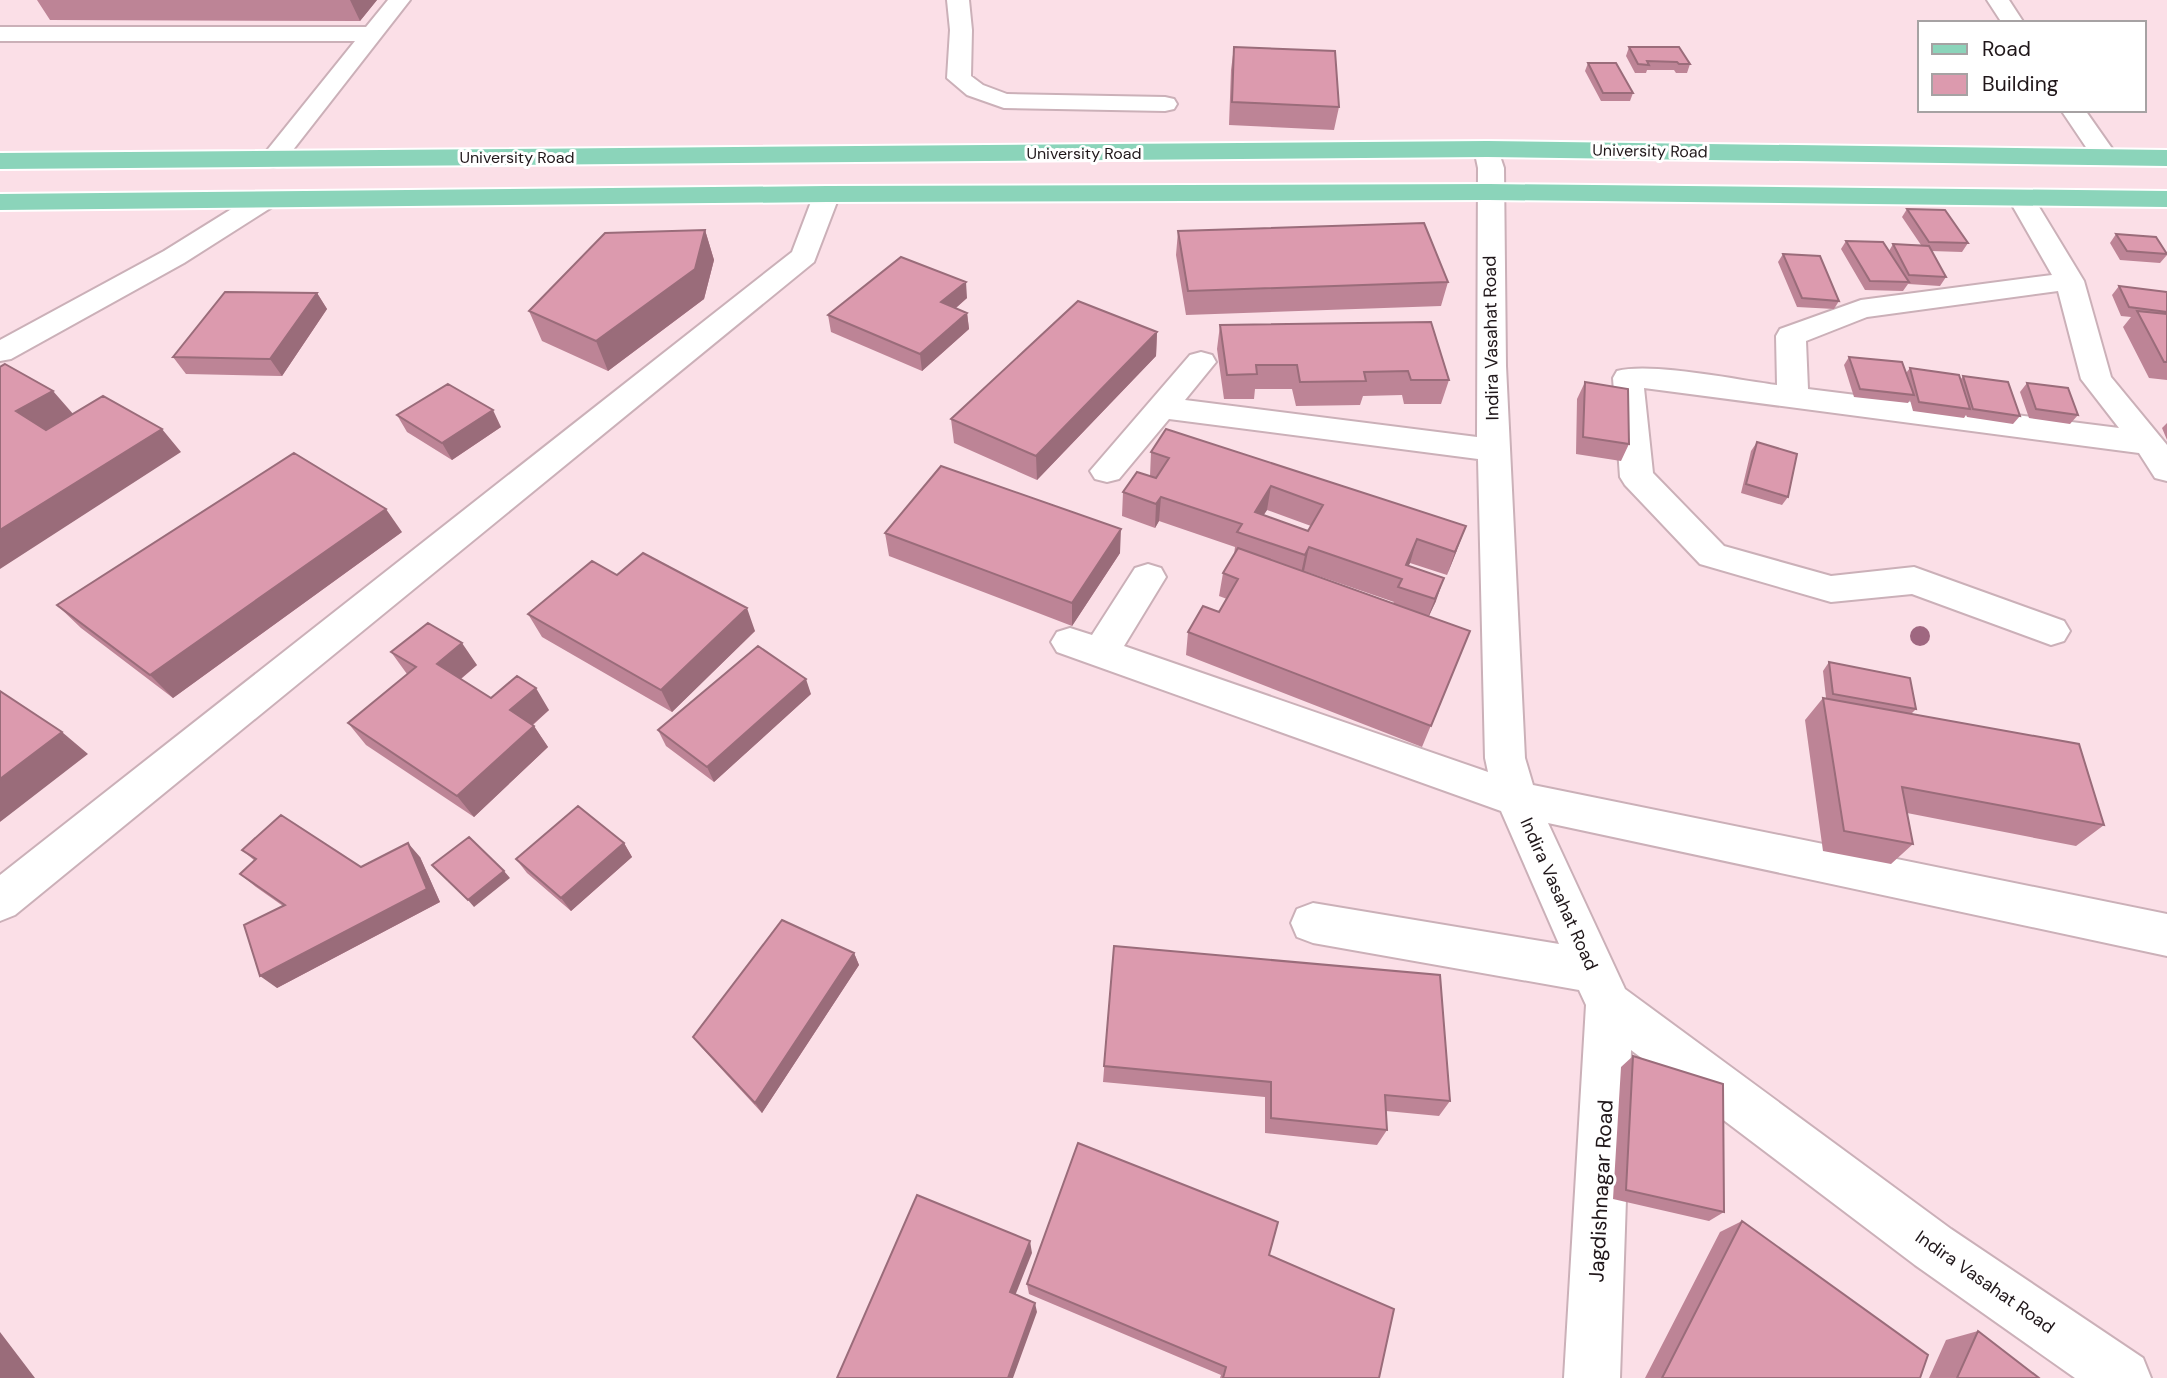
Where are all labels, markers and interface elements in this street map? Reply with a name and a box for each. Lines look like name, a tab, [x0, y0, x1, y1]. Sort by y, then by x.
legend	[1918, 21, 2146, 112]
text: Road	[1982, 35, 2031, 63]
text: Building	[1982, 70, 2059, 98]
street label: University Road	[1592, 139, 1708, 163]
street label: University Road	[1026, 143, 1142, 164]
street label: University Road	[459, 147, 575, 168]
street label: Indira Vasahat Road	[1478, 255, 1504, 421]
street label: Indira Vasahat Road	[1515, 814, 1603, 974]
street label: Jagdishnagar Road	[1582, 1099, 1620, 1283]
street label: Indira Vasahat Road	[1911, 1225, 2059, 1339]

